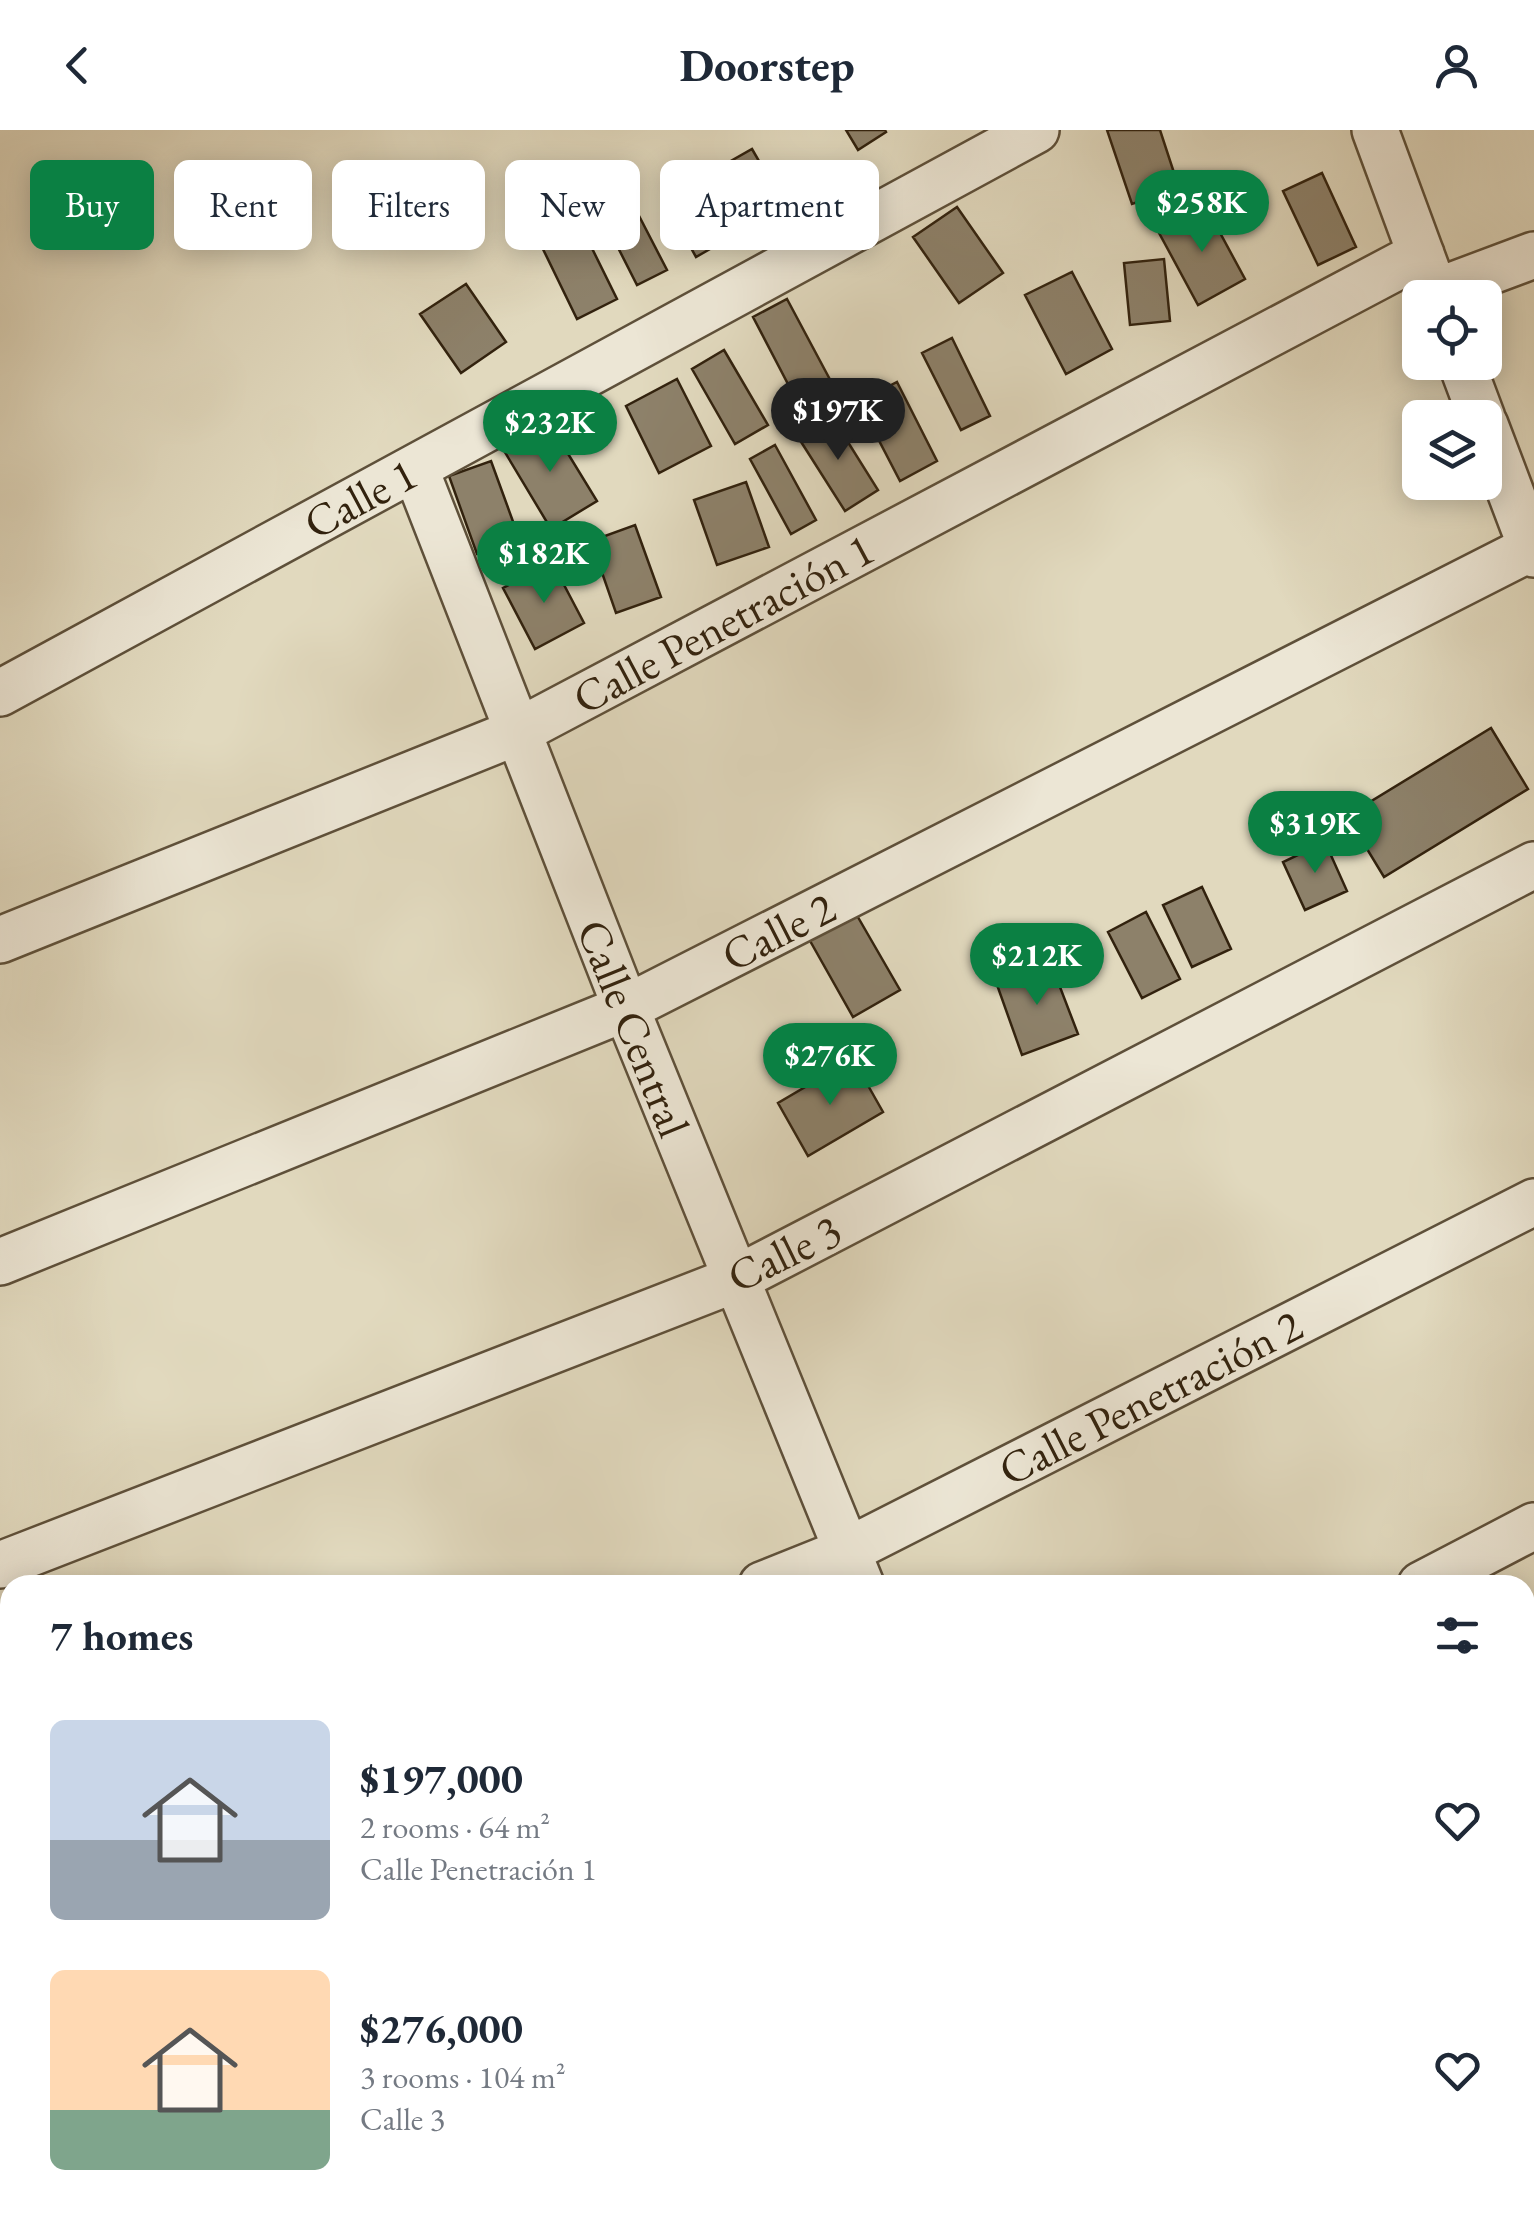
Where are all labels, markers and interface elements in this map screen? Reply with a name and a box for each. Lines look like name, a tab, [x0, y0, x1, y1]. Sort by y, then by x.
text: Doorstep	[679, 36, 855, 94]
icon: back	[50, 38, 105, 93]
icon: person	[1429, 38, 1484, 93]
chip: Buy	[30, 160, 154, 250]
chip: Rent	[174, 160, 312, 250]
chip: Filters	[332, 160, 485, 250]
chip: New	[505, 160, 640, 250]
chip: Apartment	[660, 160, 879, 250]
pin: $258K	[1132, 170, 1272, 255]
text: $258K	[1157, 181, 1247, 223]
map controls	[1402, 280, 1502, 500]
button: locate	[1402, 280, 1502, 380]
pin: $197K	[768, 378, 908, 463]
text: $197K	[793, 389, 883, 431]
pin: $232K	[480, 390, 620, 475]
button: layers	[1402, 400, 1502, 500]
text: $232K	[505, 401, 595, 443]
street label: Calle 1	[294, 444, 426, 552]
street label: Calle Penetración 1	[563, 519, 883, 727]
pin: $182K	[474, 521, 614, 606]
text: $182K	[499, 532, 589, 574]
pin: $319K	[1245, 791, 1385, 876]
text: $319K	[1270, 802, 1360, 844]
street label: Calle 2	[712, 878, 845, 984]
street label: Calle Central	[564, 911, 704, 1145]
pin: $212K	[967, 923, 1107, 1008]
text: $212K	[992, 934, 1082, 976]
pin: $276K	[760, 1023, 900, 1108]
text: $276K	[785, 1034, 875, 1076]
street label: Calle 3	[718, 1201, 850, 1305]
street label: Calle Penetración 2	[989, 1295, 1312, 1498]
text: 7 homes	[50, 1608, 193, 1663]
icon: filters	[1430, 1608, 1485, 1663]
text: $197,000	[360, 1751, 523, 1806]
icon: home	[130, 1760, 250, 1880]
icon: heart	[1430, 1793, 1485, 1848]
text: 2 rooms · 64 m²	[360, 1806, 550, 1848]
text: Calle Penetración 1	[360, 1848, 597, 1890]
text: $276,000	[360, 2001, 523, 2056]
icon: home	[130, 2010, 250, 2130]
icon: heart	[1430, 2043, 1485, 2098]
text: 3 rooms · 104 m²	[360, 2056, 566, 2098]
text: Calle 3	[360, 2098, 445, 2140]

